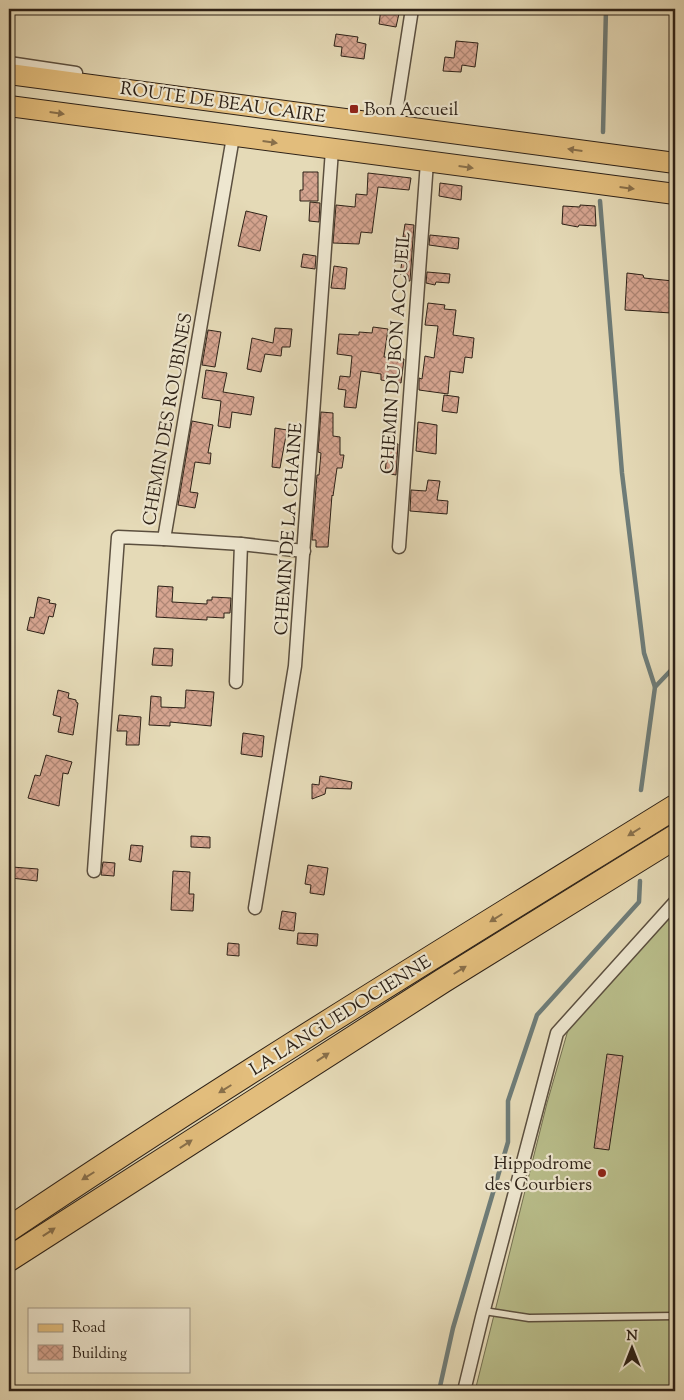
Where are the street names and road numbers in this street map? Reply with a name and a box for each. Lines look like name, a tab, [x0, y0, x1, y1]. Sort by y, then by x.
street label: ROUTE DE BEAUCAIRE	[118, 77, 327, 131]
street label: CHEMIN DU BON ACCUEIL	[376, 231, 418, 475]
street label: CHEMIN DES ROUBINES	[137, 311, 200, 528]
street label: CHEMIN DE LA CHAINE	[270, 422, 310, 636]
street label: LA LANGUEDOCIENNE	[245, 950, 437, 1083]

